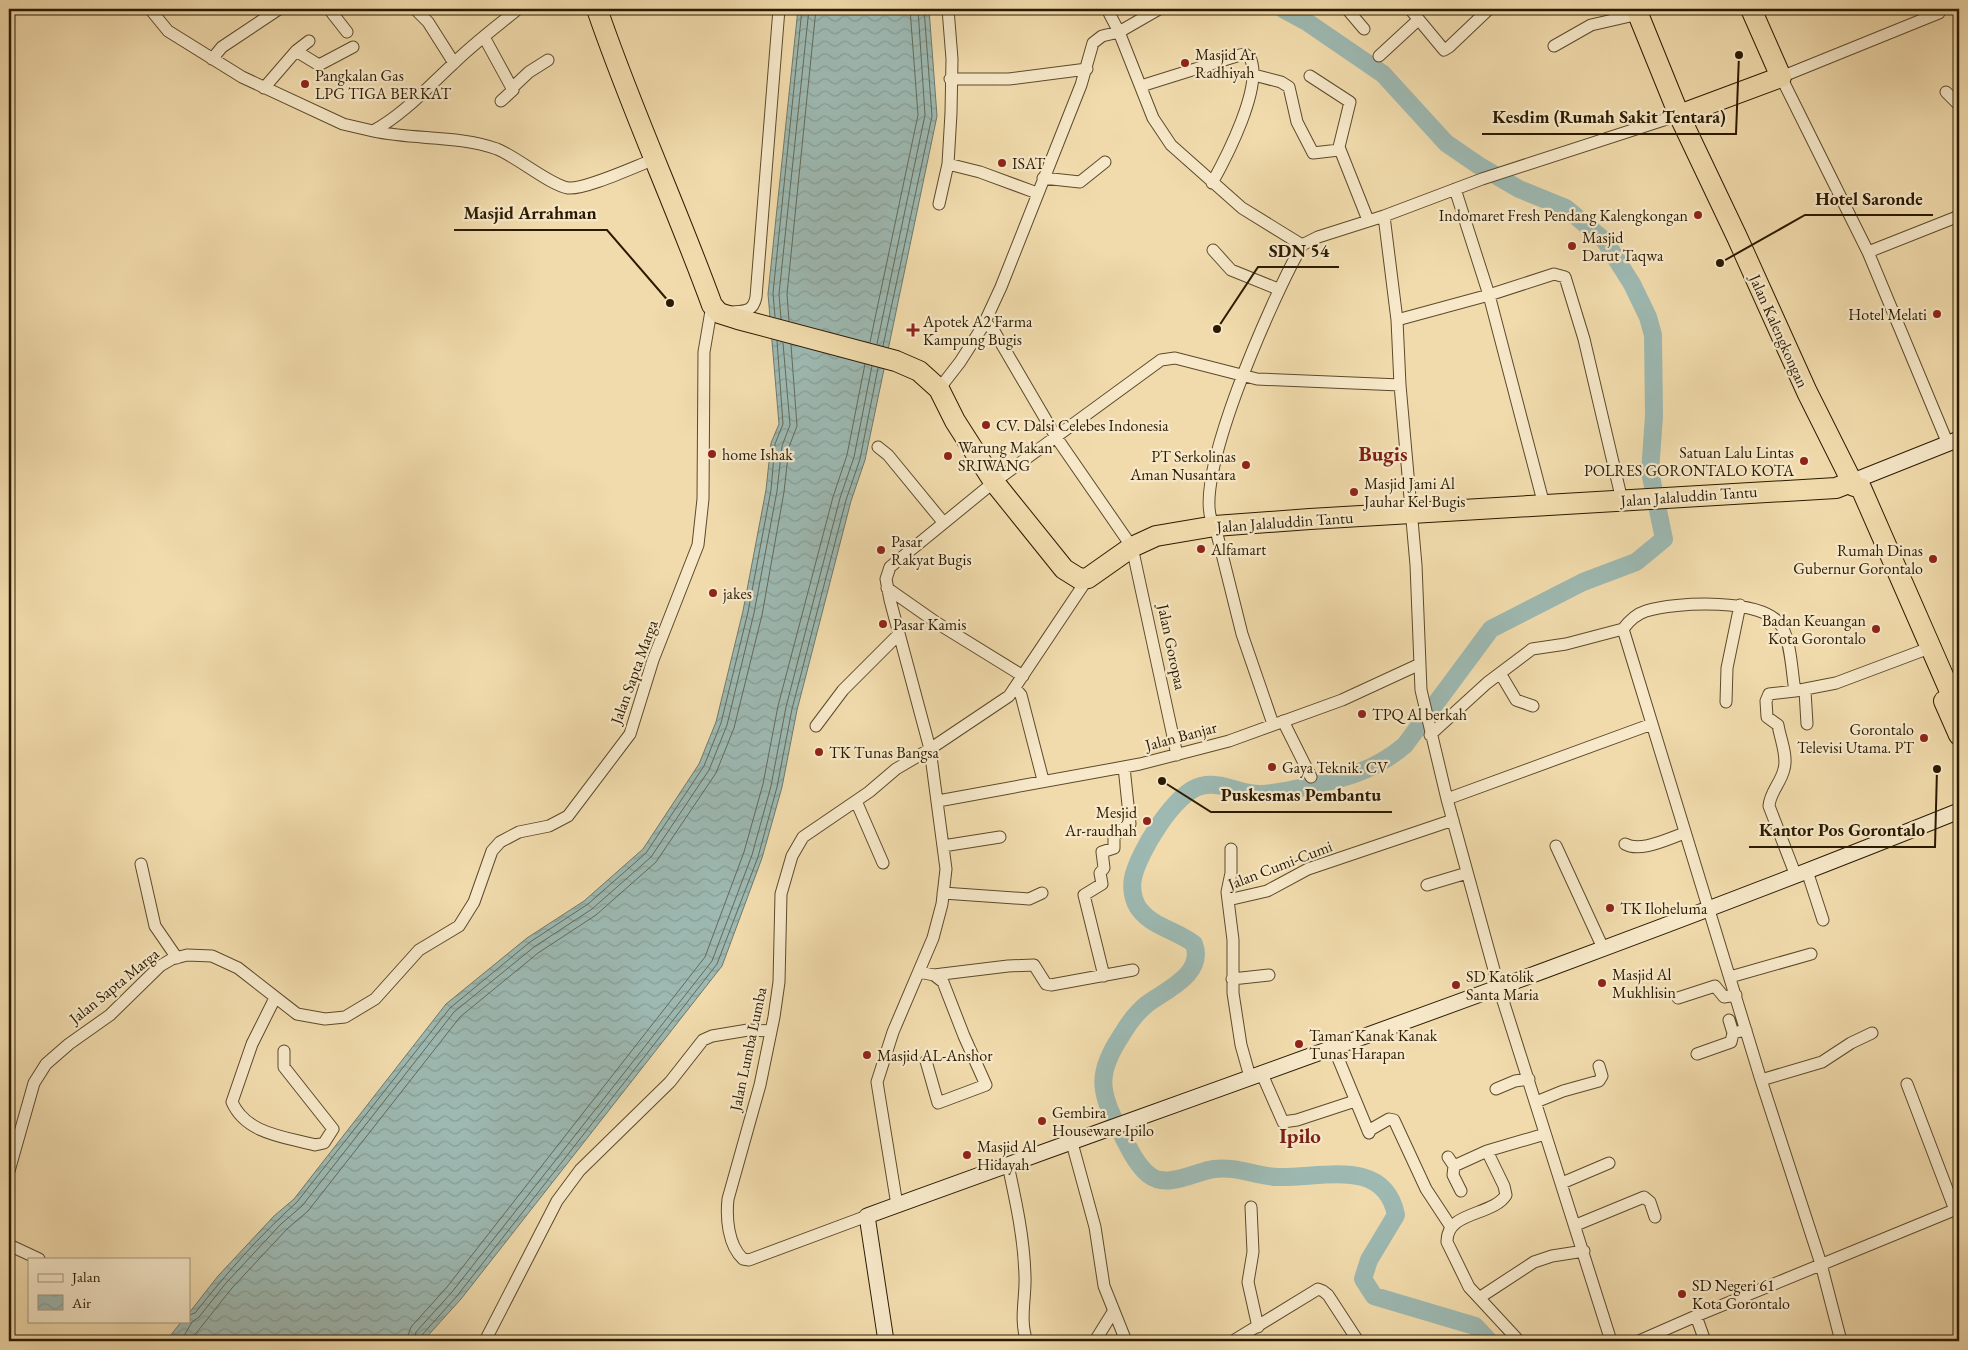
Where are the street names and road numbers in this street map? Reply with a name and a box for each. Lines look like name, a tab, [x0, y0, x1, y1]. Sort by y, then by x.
street label: Jalan Kalengkongan	[1744, 269, 1814, 392]
street label: Jalan Jalaluddin Tantu	[1618, 481, 1759, 511]
street label: Jalan Jalaluddin Tantu	[1214, 507, 1355, 537]
street label: Jalan Goropaa	[1152, 600, 1191, 692]
street label: Jalan Sapta Marga	[605, 616, 663, 729]
street label: Jalan Banjar	[1141, 716, 1220, 756]
street label: Jalan Cumi-Cumi	[1223, 835, 1335, 895]
street label: Jalan Sapta Marga	[63, 943, 164, 1030]
street label: Jalan Lumba Lumba	[724, 985, 771, 1115]

